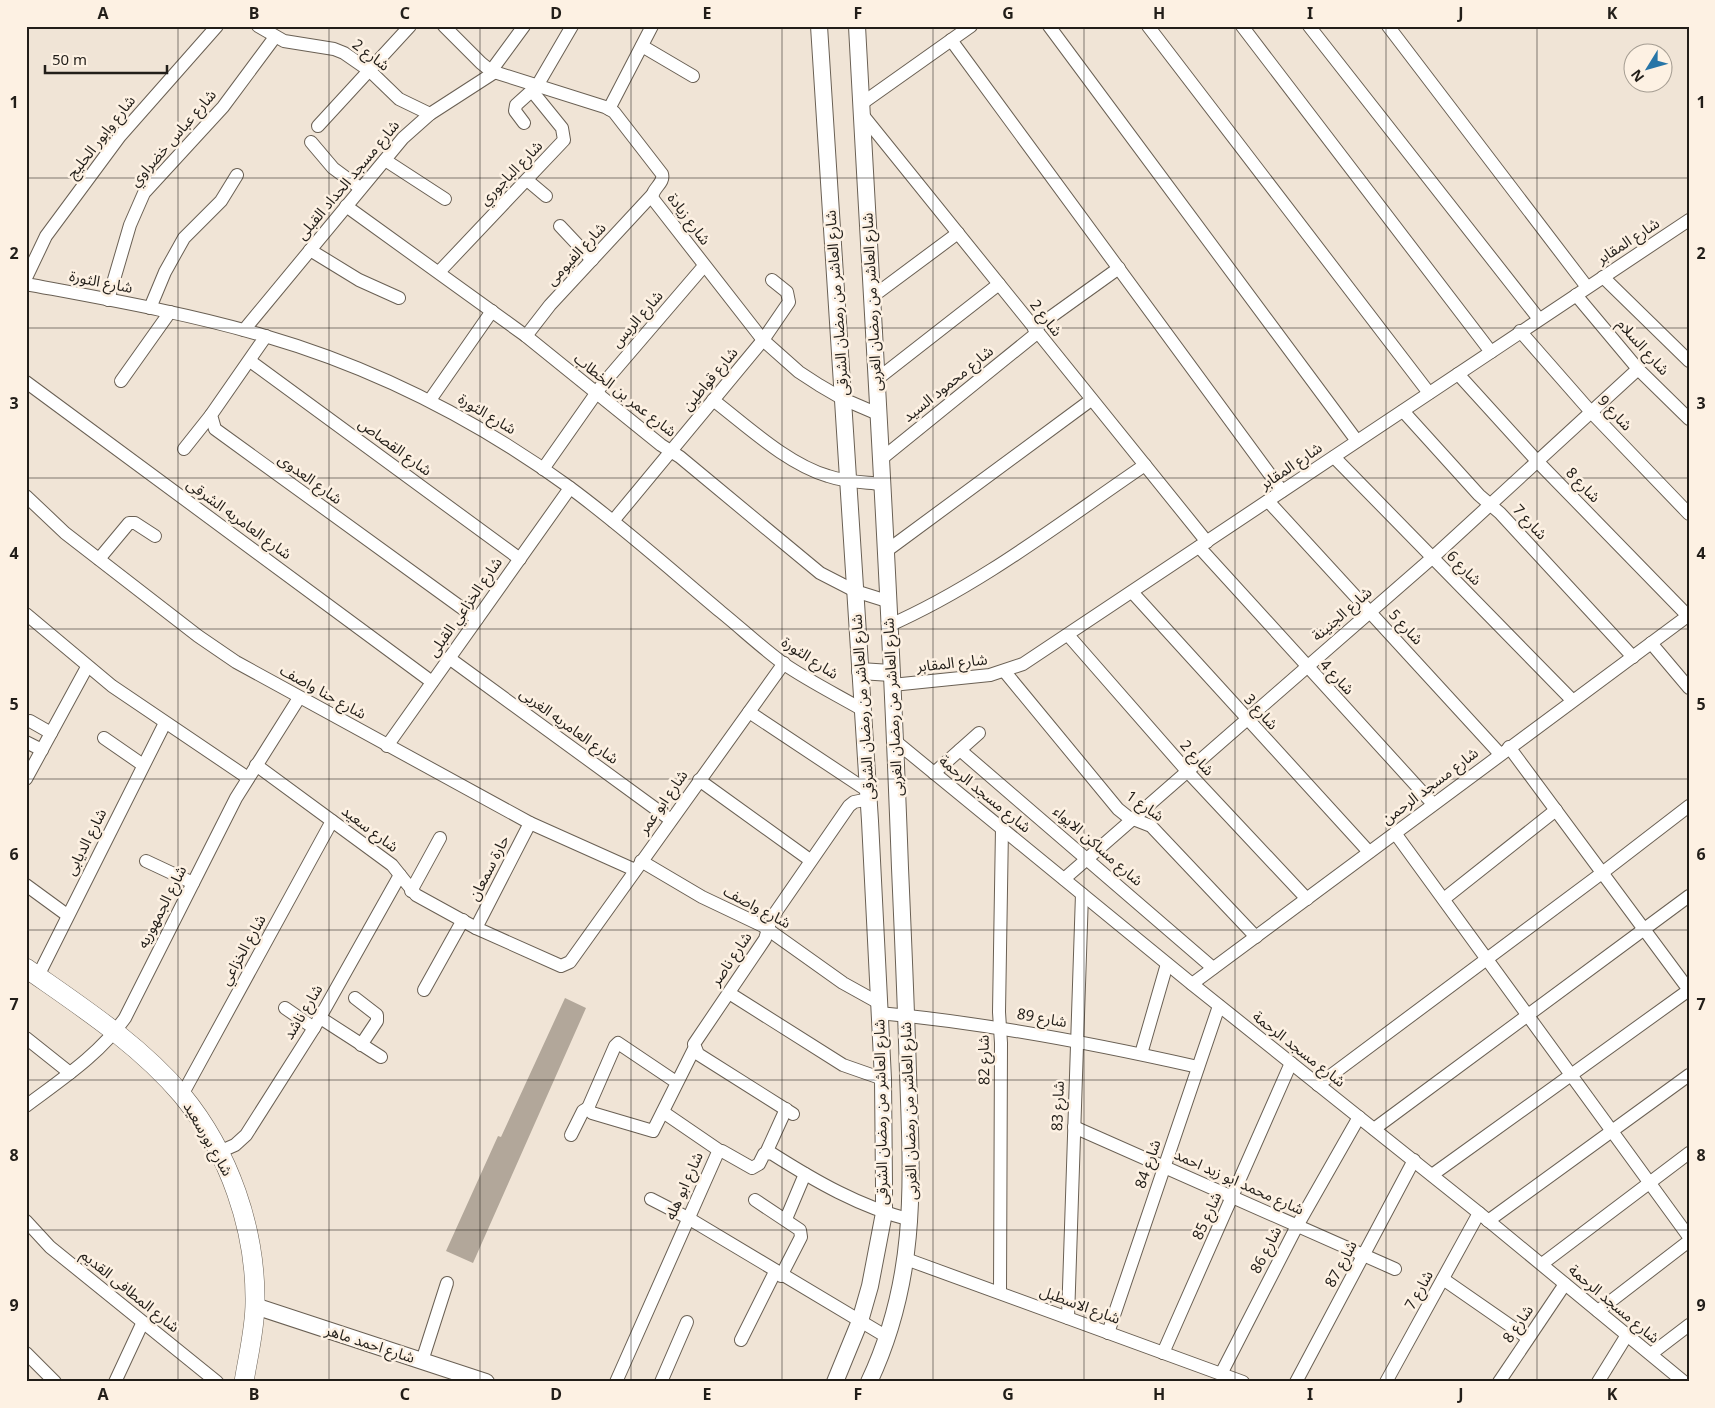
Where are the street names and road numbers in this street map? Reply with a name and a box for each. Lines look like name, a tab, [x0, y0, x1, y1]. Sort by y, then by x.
street label: شارع 2	[347, 34, 394, 77]
street label: شارع عباس خضراوي	[124, 84, 222, 192]
street label: شارع وابور الحليج	[61, 90, 142, 184]
street label: شارع مسجد الحداد القبلى	[291, 115, 406, 245]
street label: شارع الباجوري	[474, 135, 549, 211]
street label: شارع زيادة	[661, 188, 716, 250]
street label: شارع العاشر من رمضان الشرقى	[820, 209, 855, 397]
street label: شارع العاشر من رمضان الغربى	[856, 212, 889, 392]
street label: شارع المقابر	[1591, 212, 1665, 271]
street label: شارع الفيومى	[541, 217, 612, 291]
street label: شارع الثورة	[67, 265, 135, 300]
street label: شارع الريس	[606, 285, 669, 353]
street label: شارع 2	[1024, 295, 1068, 342]
street label: شارع السلام	[1611, 314, 1675, 381]
street label: شارع محمود السيد	[898, 340, 999, 428]
street label: شارع قواطين	[677, 342, 744, 416]
street label: شارع عمر بن الخطاب	[568, 348, 681, 443]
street label: شارع الثورة	[453, 388, 520, 441]
street label: شارع 9	[1592, 390, 1637, 437]
street label: شارع القصاص	[353, 413, 437, 482]
street label: شارع المقابر	[1255, 437, 1327, 496]
street label: شارع العدوى	[273, 448, 347, 511]
street label: شارع 8	[1560, 462, 1606, 509]
street label: شارع العامريه الشرقى	[181, 473, 296, 566]
street label: شارع 7	[1507, 499, 1552, 546]
street label: شارع 6	[1441, 545, 1487, 591]
street label: شارع الخزاعي القبلى	[422, 552, 509, 662]
street label: شارع الجنينة	[1307, 581, 1378, 647]
street label: شارع 5	[1383, 604, 1428, 651]
street label: شارع العاشر من رمضان الشرقى	[846, 613, 881, 801]
street label: شارع العاشر من رمضان الغربى	[877, 617, 910, 797]
street label: شارع الثورة	[777, 631, 843, 686]
street label: شارع المقابر	[915, 648, 989, 679]
street label: شارع 4	[1314, 654, 1359, 701]
street label: شارع حنا واصف	[275, 659, 370, 726]
street label: شارع العامريه الغربى	[514, 683, 623, 770]
street label: شارع 3	[1238, 689, 1283, 736]
street label: شارع 2	[1174, 735, 1219, 782]
street label: شارع مسجد الرحمن	[1377, 742, 1484, 831]
street label: شارع مسجد الرحمة	[934, 750, 1036, 839]
street label: شارع ابو عمر	[632, 765, 694, 840]
street label: شارع 1	[1121, 785, 1169, 828]
street label: شارع سعيد	[336, 800, 403, 859]
street label: شارع مساكن الايواء	[1048, 801, 1148, 892]
street label: شارع الديابى	[60, 804, 113, 880]
street label: حارة سمعان	[463, 831, 513, 904]
street label: شارع الجمهوريه	[132, 862, 193, 953]
street label: شارع واصف	[719, 880, 795, 935]
street label: شارع الخزاعي	[214, 910, 272, 990]
street label: شارع ناصر	[704, 927, 758, 992]
street label: شارع ناشد	[278, 980, 329, 1044]
street label: شارع 89	[1015, 1003, 1069, 1034]
street label: شارع مسجد الرحمة	[1247, 1006, 1350, 1093]
street label: شارع العاشر من رمضان الشرقى	[868, 1019, 895, 1205]
street label: شارع العاشر من رمضان الغربى	[895, 1021, 924, 1201]
street label: شارع 82	[973, 1034, 996, 1085]
street label: شارع 83	[1046, 1080, 1071, 1132]
street label: شارع بورسعيد	[177, 1098, 238, 1181]
street label: شارع 84	[1129, 1136, 1168, 1192]
street label: شارع محمد ابو زيد احمد	[1170, 1143, 1308, 1222]
street label: شارع ابو هله	[659, 1148, 710, 1224]
street label: شارع 85	[1187, 1188, 1228, 1244]
street label: شارع 86	[1245, 1222, 1288, 1278]
street label: شارع 87	[1319, 1236, 1364, 1292]
street label: شارع المطافى القديم	[75, 1244, 184, 1339]
street label: شارع مسجد الرحمة	[1563, 1259, 1664, 1350]
street label: شارع 7	[1399, 1266, 1440, 1314]
street label: شارع الاسطبل	[1036, 1280, 1123, 1331]
street label: شارع 8	[1497, 1300, 1540, 1348]
street label: شارع احمد ماهر	[321, 1319, 418, 1370]

